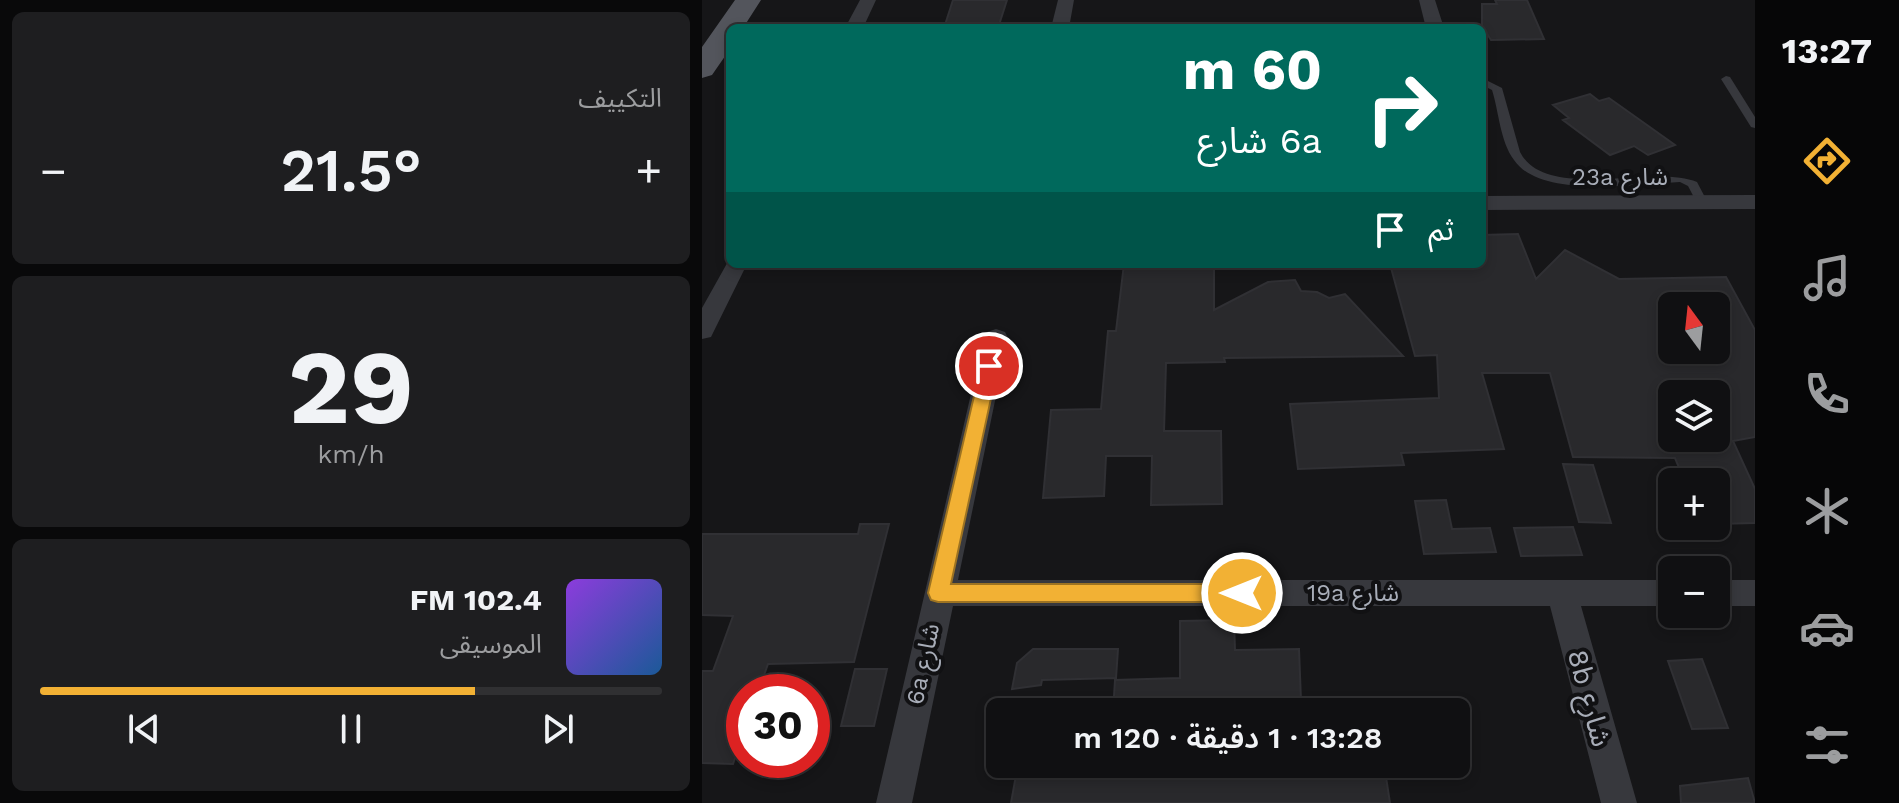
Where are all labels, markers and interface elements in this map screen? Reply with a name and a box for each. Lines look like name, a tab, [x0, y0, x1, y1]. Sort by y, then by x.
text: 13:27	[1782, 30, 1872, 72]
text: 60 m	[1183, 37, 1322, 103]
icon: right	[1350, 56, 1454, 160]
text: التكييف	[578, 83, 662, 113]
text: 6a شارع	[1197, 120, 1322, 162]
icon: directions	[1799, 133, 1855, 189]
text: 21.5°	[280, 135, 422, 206]
text: −	[40, 145, 67, 197]
text: +	[635, 145, 662, 197]
street label: 23a شارع	[1572, 163, 1668, 194]
icon: arrive	[1368, 208, 1412, 252]
text: ثم	[1428, 212, 1454, 247]
icon: music	[1799, 250, 1855, 306]
north arrow	[1658, 292, 1730, 364]
map controls	[1658, 292, 1730, 628]
text: 29	[288, 326, 414, 448]
pin	[955, 332, 1023, 400]
icon: arrive	[967, 344, 1011, 388]
icon: phone	[1799, 366, 1855, 422]
button: layers	[1658, 380, 1730, 452]
text: km/h	[318, 439, 385, 469]
button: +	[1658, 468, 1730, 540]
icon: climate	[1799, 483, 1855, 539]
position arrow	[1200, 551, 1284, 635]
button: −	[1658, 556, 1730, 628]
street label: 19a شارع	[1307, 579, 1399, 610]
text: 102.4 FM	[410, 582, 542, 617]
icon: car	[1799, 600, 1855, 656]
street label: 6a شارع	[901, 621, 948, 708]
text: الموسيقى	[440, 629, 542, 659]
street label: 8b شارع	[1557, 646, 1618, 751]
speed limit sign: 30	[726, 674, 830, 778]
icon: previous	[122, 707, 166, 751]
icon: pause	[329, 707, 373, 751]
icon: next	[536, 707, 580, 751]
icon: filters	[1799, 717, 1855, 773]
text: 13:28 · 1 دقيقة · 120 m	[1074, 720, 1382, 755]

